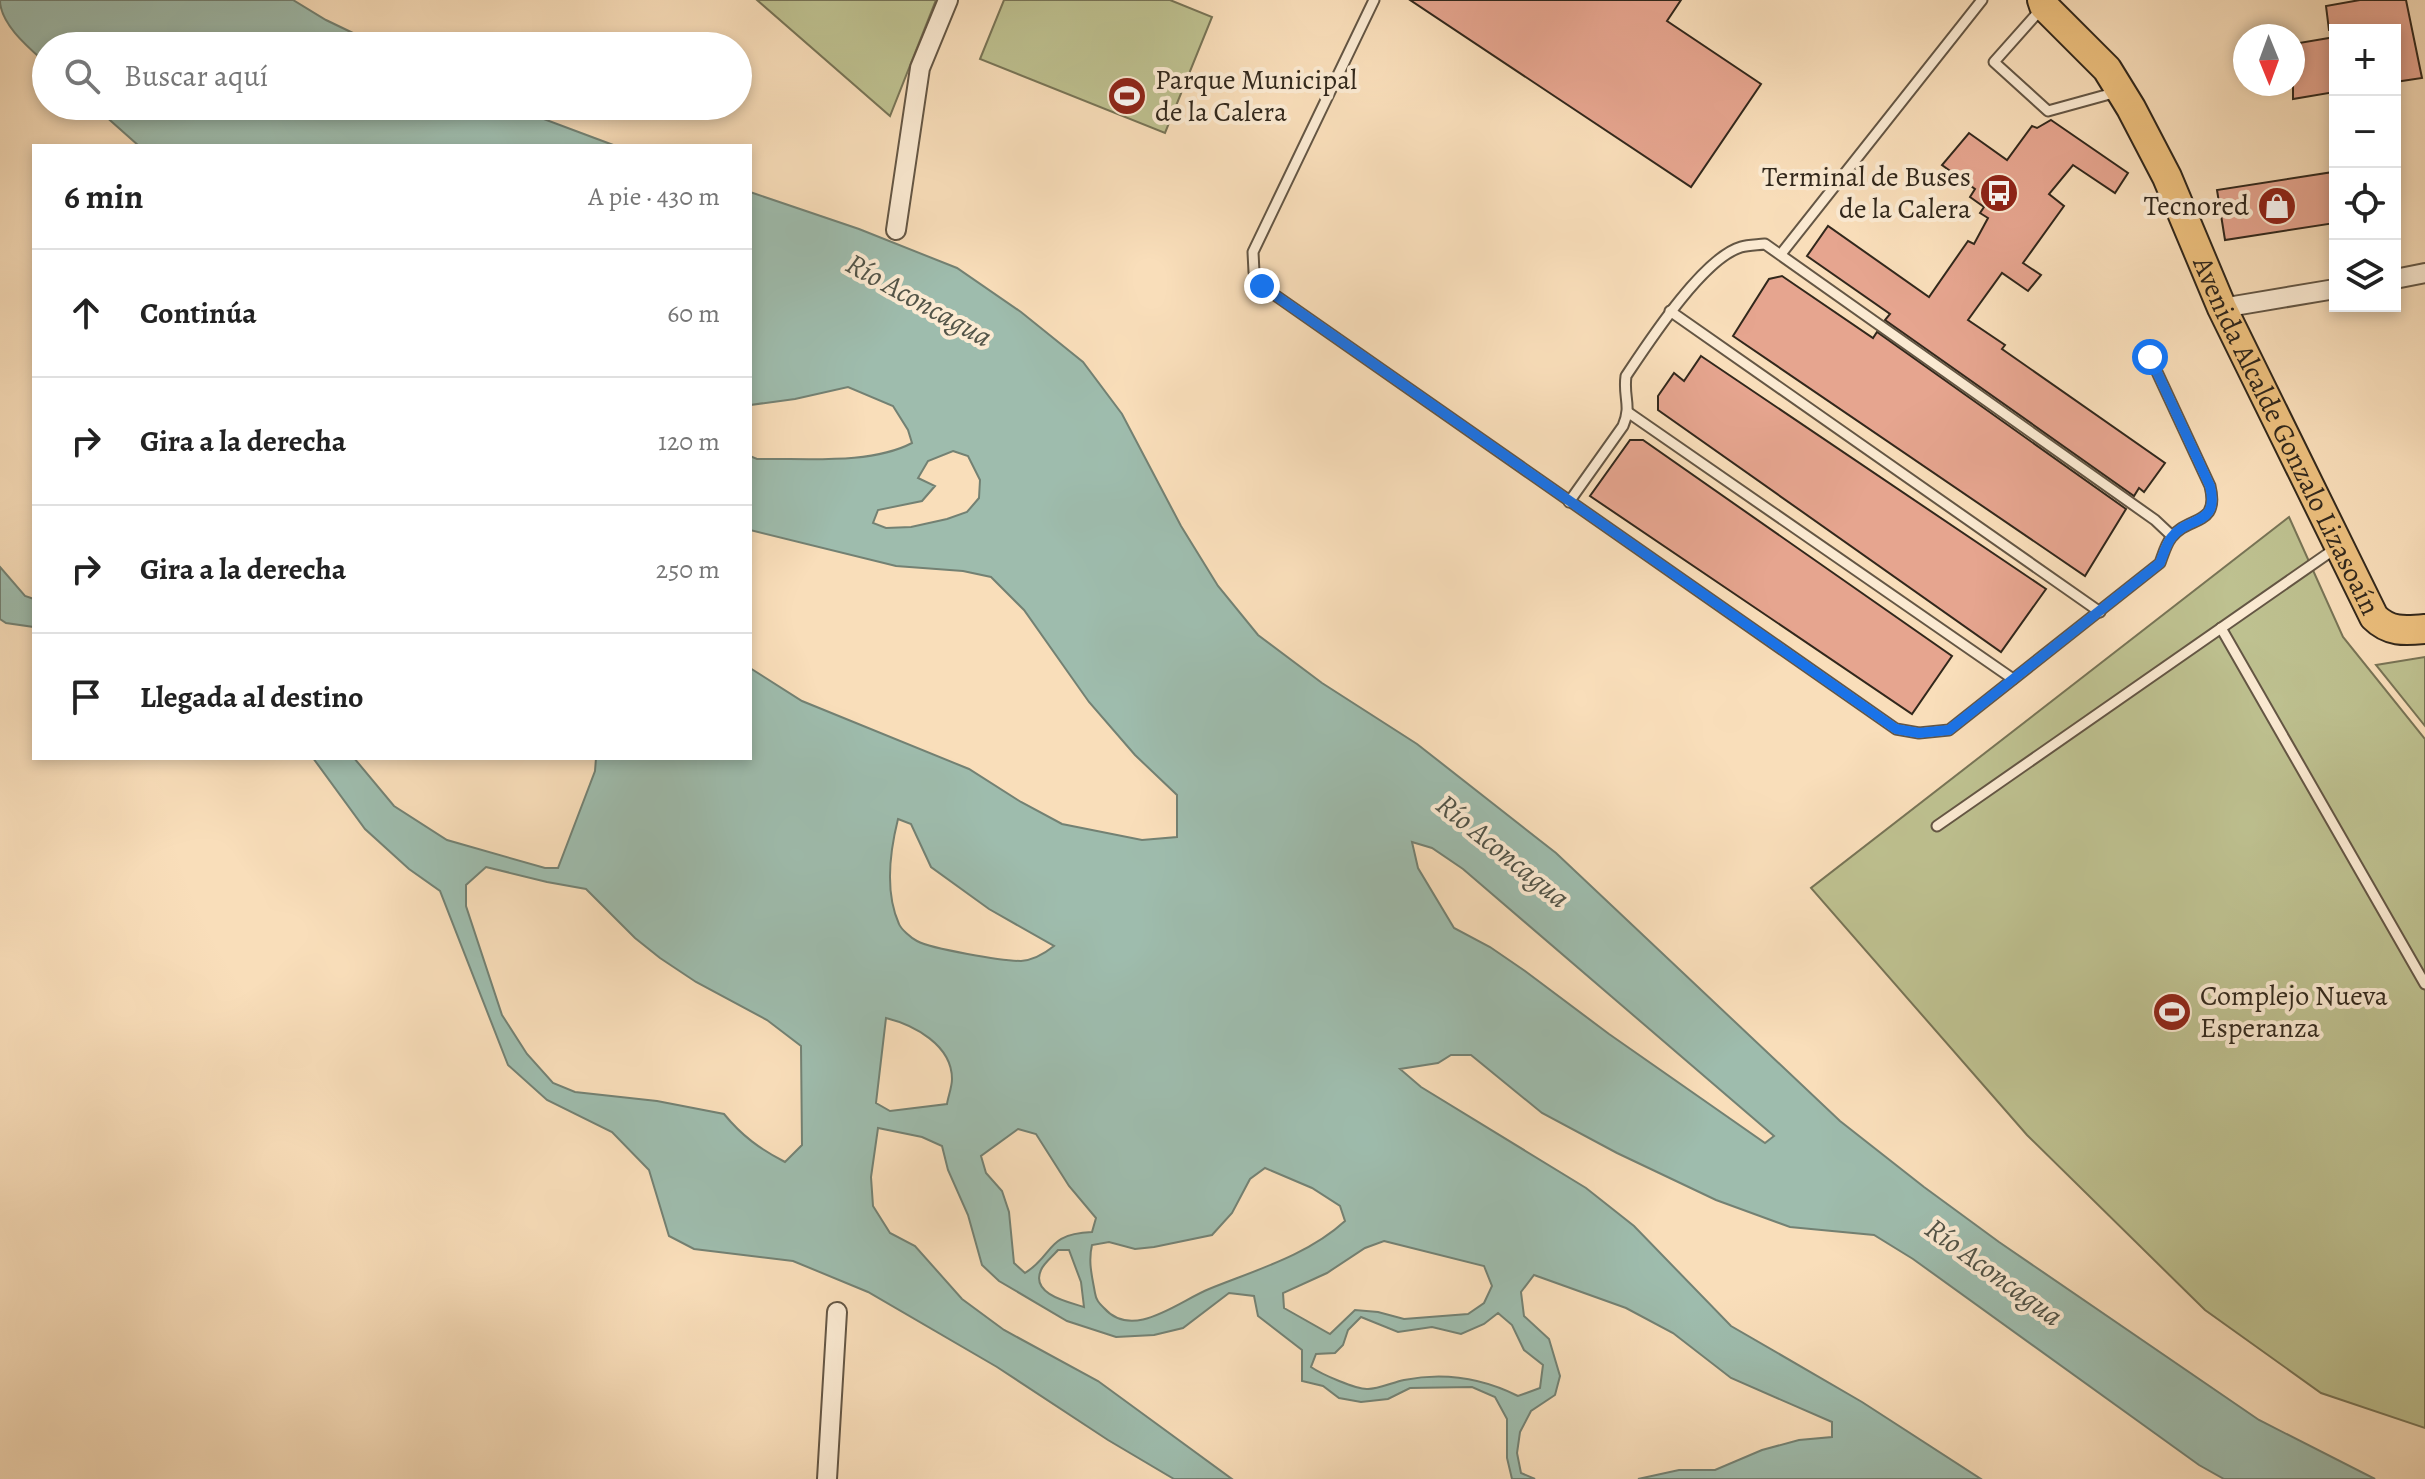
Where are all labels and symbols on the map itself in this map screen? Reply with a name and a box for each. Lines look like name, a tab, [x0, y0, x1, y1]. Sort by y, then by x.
north arrow	[2233, 24, 2305, 96]
place label: Parque Municipal de la Calera	[1155, 61, 1357, 131]
sports icon: Parque Municipal de la Calera	[1106, 75, 1148, 117]
place label: Terminal de Buses de la Calera	[1762, 158, 1971, 228]
bus stop icon: Terminal de Buses de la Calera	[1978, 172, 2020, 214]
shop icon: Tecnored	[2256, 185, 2298, 227]
place label: Tecnored	[2144, 187, 2250, 225]
water label: Río Aconcagua	[839, 243, 999, 357]
street label: Avenida Alcalde Gonzalo Lizasoaín	[2183, 250, 2389, 621]
route end	[1244, 268, 1280, 304]
route start	[2132, 339, 2168, 375]
water label: Río Aconcagua	[1428, 785, 1578, 917]
place label: Complejo Nueva Esperanza	[2200, 977, 2388, 1047]
sports icon: Complejo Nueva Esperanza	[2151, 991, 2193, 1033]
water label: Río Aconcagua	[1917, 1208, 2071, 1336]

